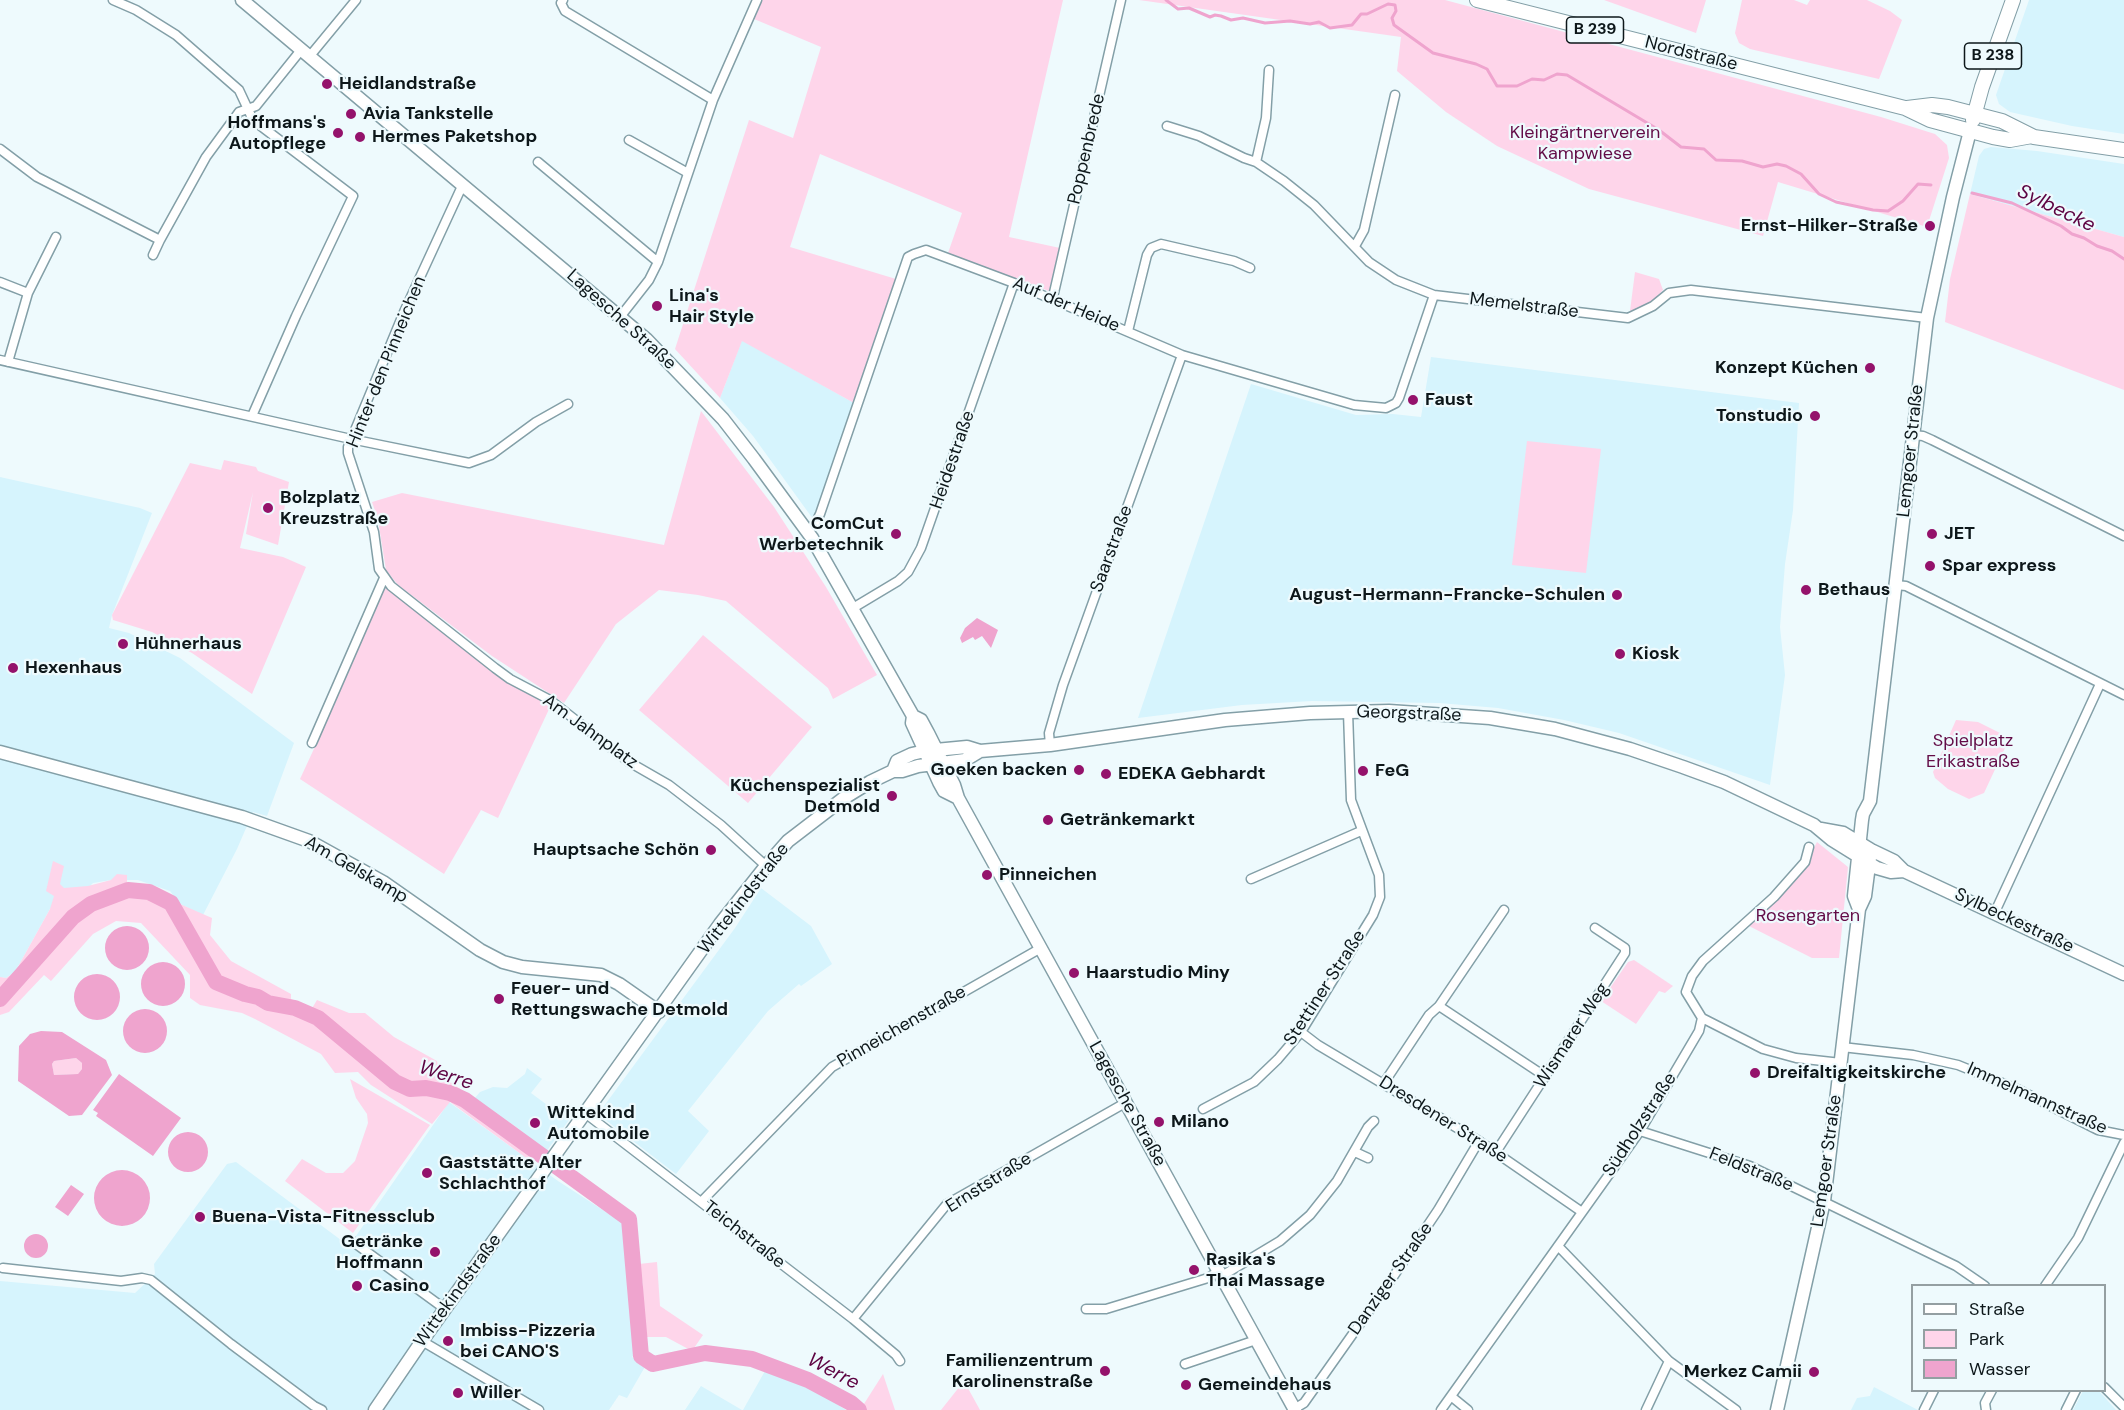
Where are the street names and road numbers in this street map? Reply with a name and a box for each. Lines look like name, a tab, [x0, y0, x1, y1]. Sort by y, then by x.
road number: B 239	[1566, 17, 1624, 43]
street label: Nordstraße	[1642, 32, 1740, 76]
road number: B 238	[1964, 43, 2022, 69]
street label: Poppenbrede	[1064, 92, 1110, 206]
street label: Lagesche Straße	[562, 265, 680, 375]
street label: Hinter den Pinneichen	[343, 273, 431, 451]
street label: Auf der Heide	[1009, 273, 1123, 337]
street label: Memelstraße	[1468, 289, 1580, 323]
street label: Lemgoer Straße	[1893, 384, 1929, 518]
street label: Heidestraße	[926, 408, 980, 512]
street label: Saarstraße	[1086, 503, 1138, 595]
street label: Am Jahnplatz	[538, 690, 642, 774]
street label: Georgstraße	[1356, 701, 1462, 727]
street label: Am Gelskamp	[300, 832, 412, 908]
street label: Wittekindstraße	[694, 839, 794, 959]
street label: Sylbeckestraße	[1951, 884, 2077, 958]
street label: Stettiner Straße	[1280, 926, 1370, 1050]
street label: Wismarer Weg	[1530, 979, 1614, 1093]
street label: Pinneichenstraße	[834, 981, 970, 1073]
street label: Lagesche Straße	[1084, 1038, 1170, 1170]
street label: Immelmannstraße	[1964, 1058, 2110, 1140]
street label: Südholzstraße	[1598, 1069, 1682, 1181]
street label: Dresdener Straße	[1375, 1072, 1511, 1168]
street label: Lemgoer Straße	[1807, 1094, 1847, 1228]
street label: Feldstraße	[1706, 1143, 1796, 1197]
street label: Ernststraße	[942, 1148, 1036, 1218]
street label: Teichstraße	[699, 1196, 789, 1274]
street label: Danziger Straße	[1344, 1219, 1438, 1339]
street label: Wittekindstraße	[410, 1230, 506, 1352]

